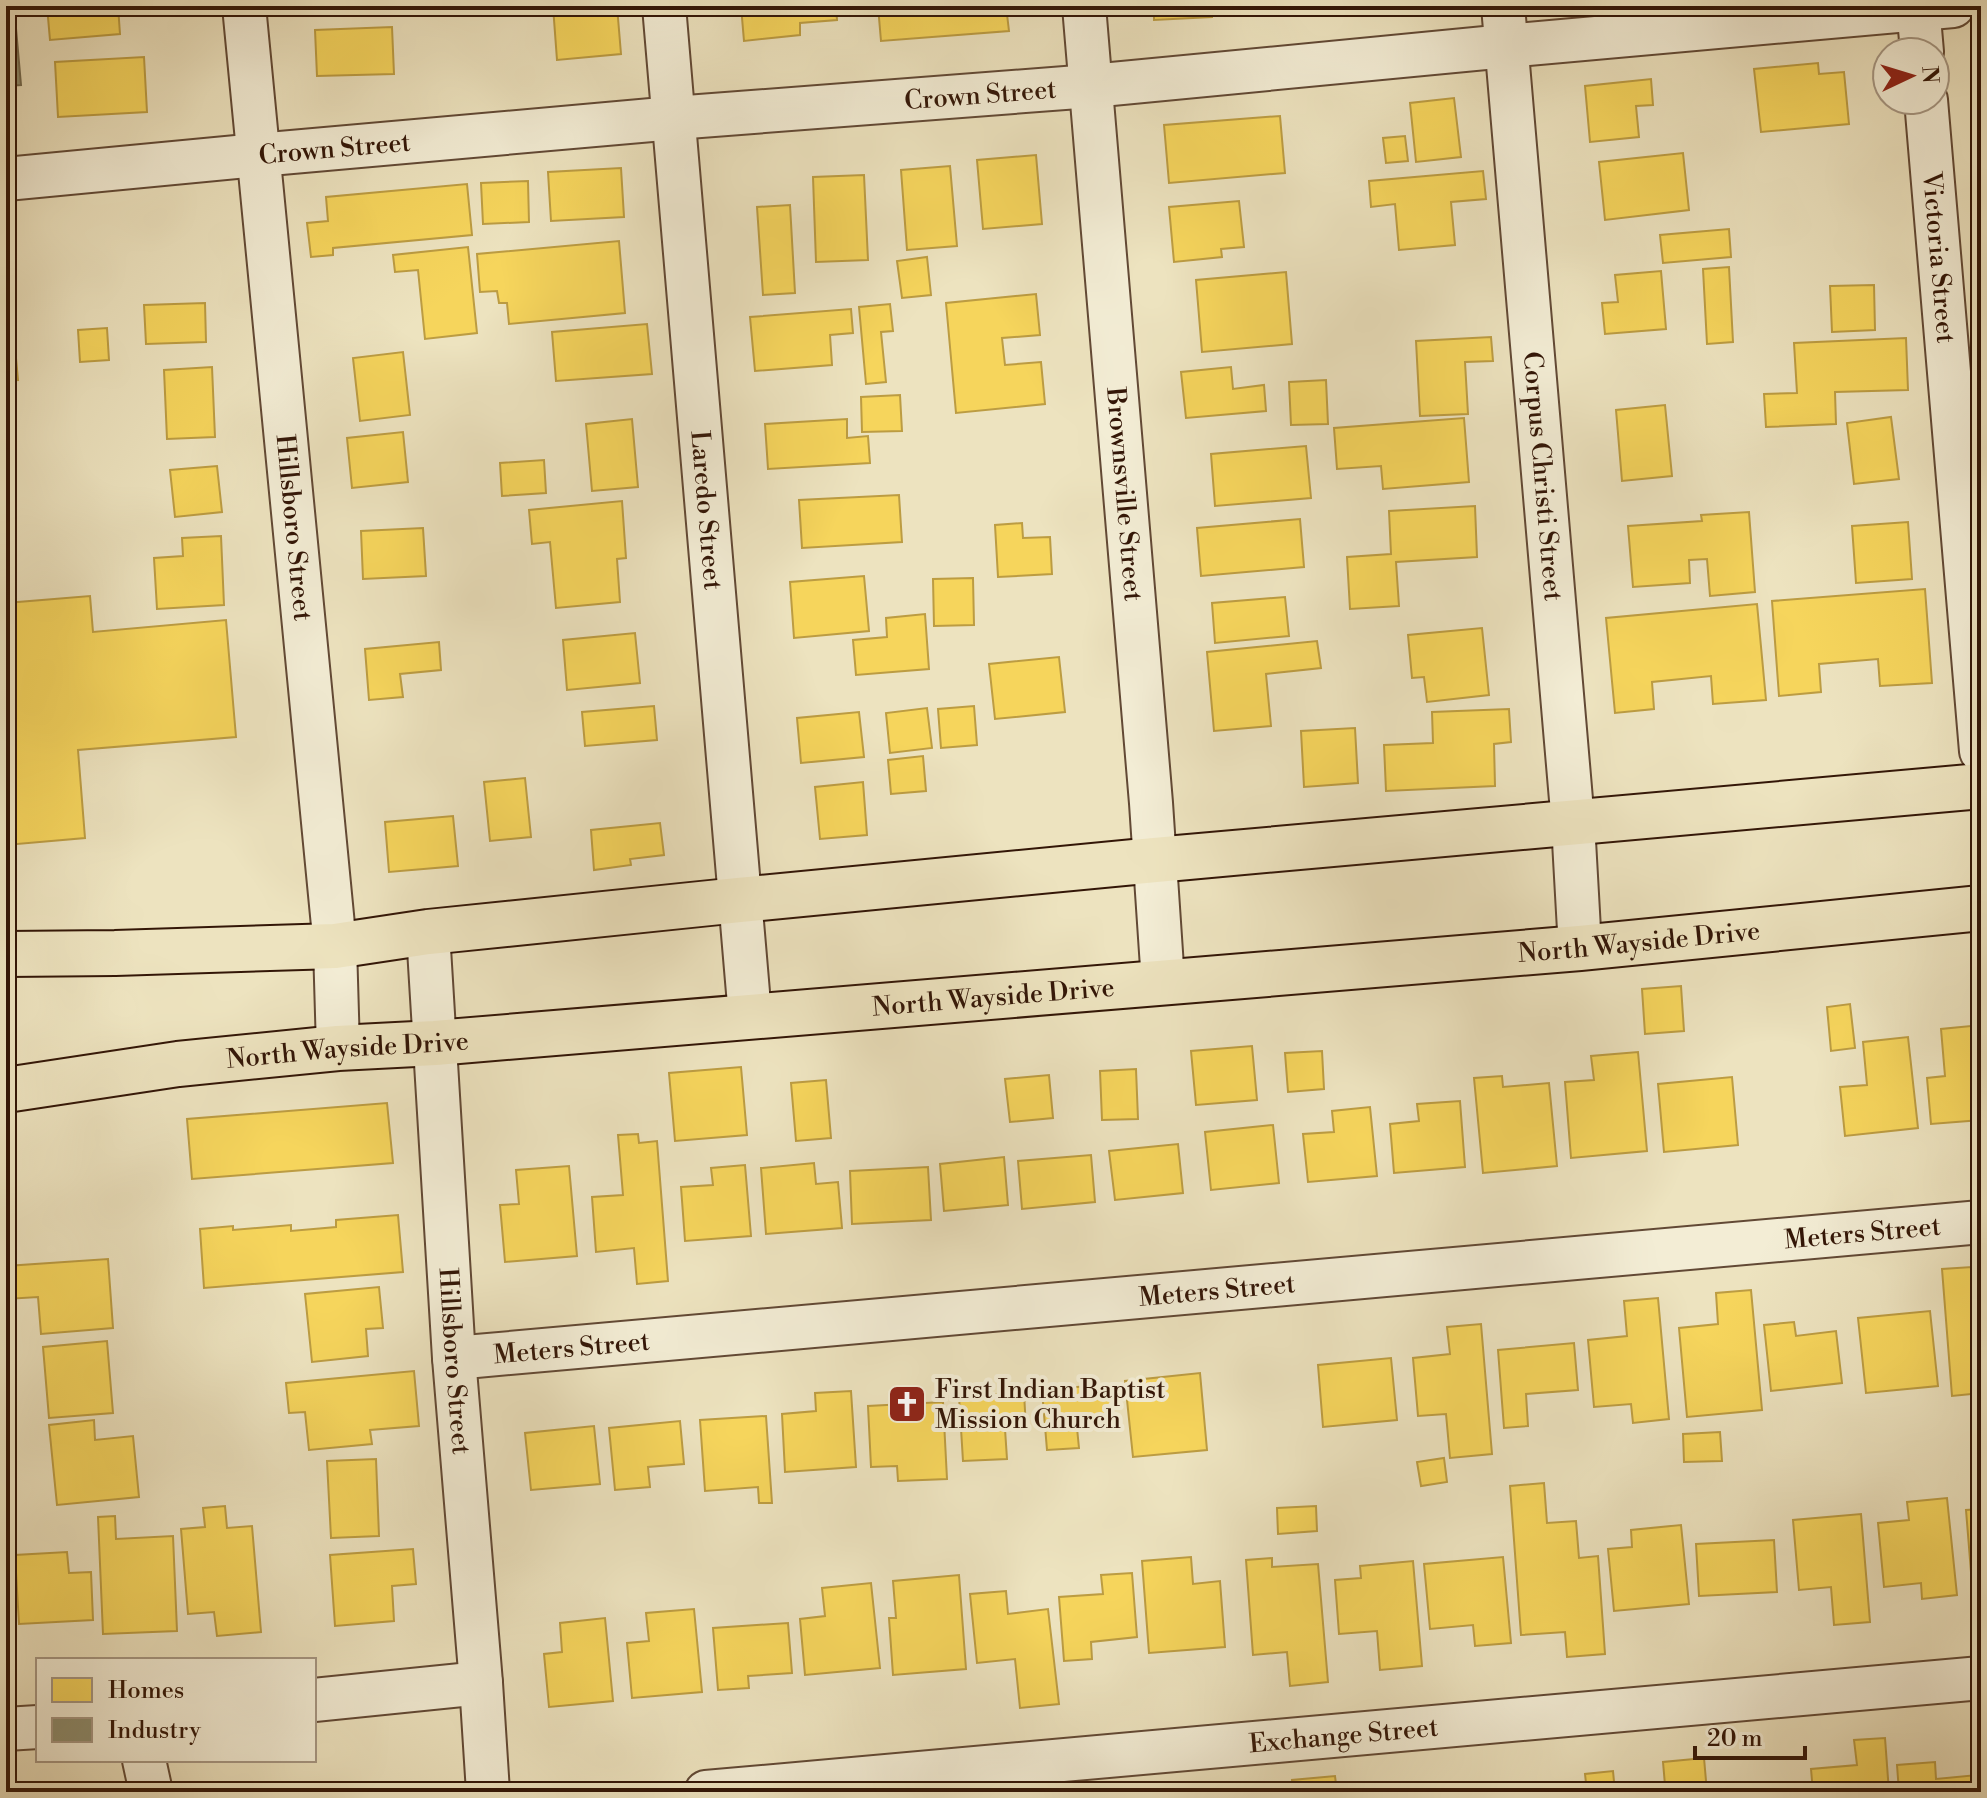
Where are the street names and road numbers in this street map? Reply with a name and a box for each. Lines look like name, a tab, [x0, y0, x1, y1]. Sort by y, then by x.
street label: Crown Street	[903, 74, 1058, 117]
street label: Crown Street	[257, 126, 412, 172]
street label: Victoria Street	[1915, 170, 1961, 345]
street label: Corpus Christi Street	[1516, 350, 1569, 602]
street label: Brownsville Street	[1099, 385, 1149, 603]
street label: Laredo Street	[683, 429, 729, 591]
street label: Hillsboro Street	[269, 433, 318, 622]
street label: North Wayside Drive	[1517, 915, 1762, 970]
street label: North Wayside Drive	[871, 972, 1116, 1024]
street label: North Wayside Drive	[225, 1025, 470, 1076]
street label: Meters Street	[1783, 1211, 1942, 1256]
street label: Hillsboro Street	[432, 1267, 477, 1456]
street label: Meters Street	[1137, 1268, 1297, 1314]
street label: Meters Street	[492, 1326, 651, 1371]
street label: Exchange Street	[1248, 1712, 1440, 1760]

